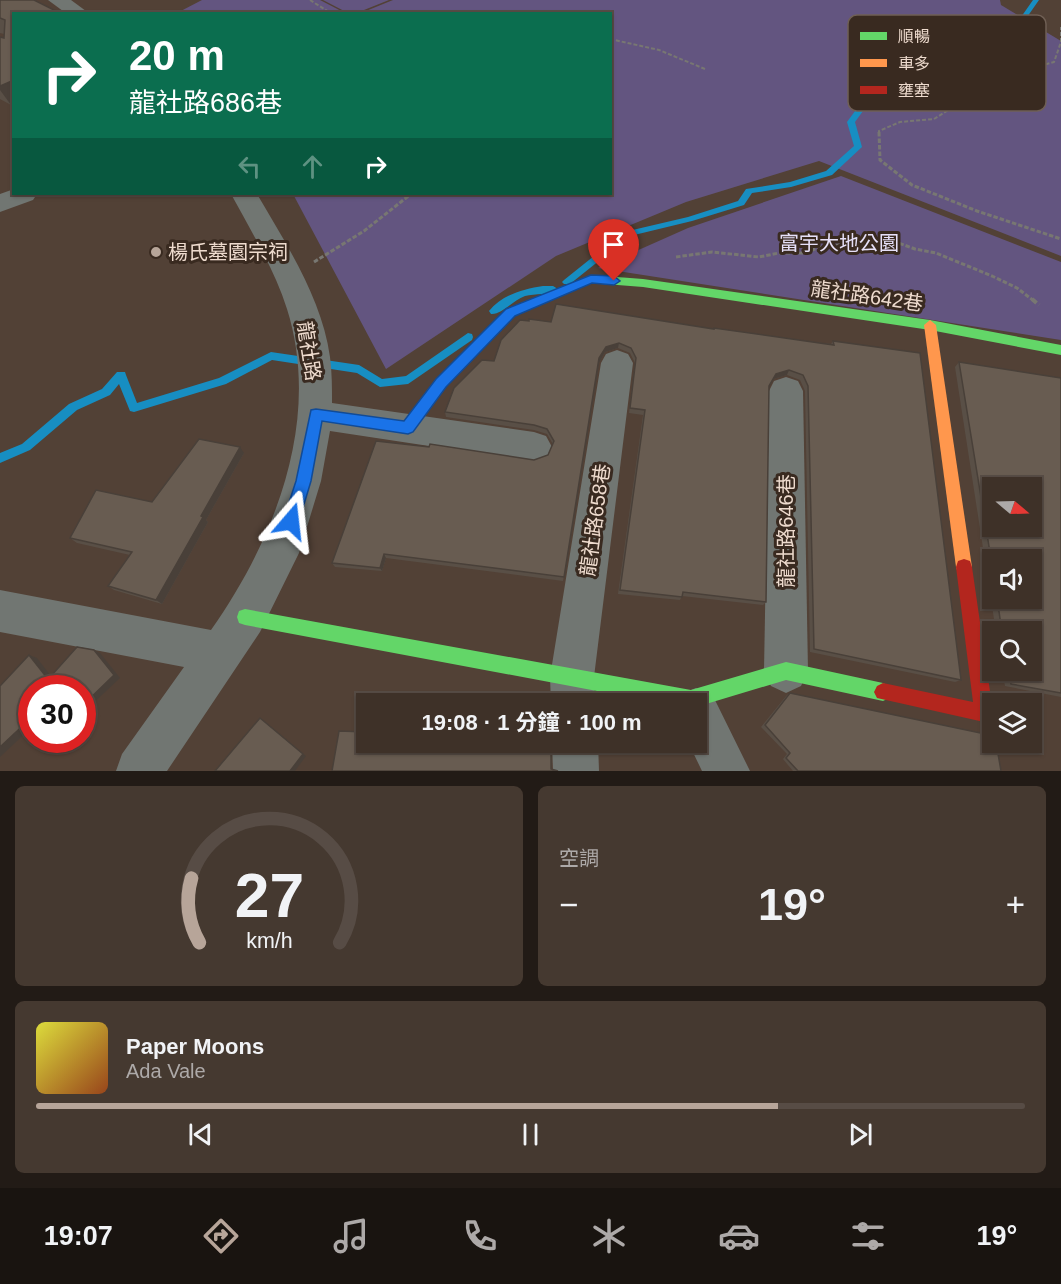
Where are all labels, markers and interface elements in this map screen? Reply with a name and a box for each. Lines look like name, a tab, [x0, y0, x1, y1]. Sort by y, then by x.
legend	[848, 15, 1046, 111]
text: 順暢	[898, 28, 930, 45]
text: 20 m	[129, 32, 225, 79]
icon: right	[30, 36, 108, 114]
text: 車多	[898, 55, 930, 72]
text: 壅塞	[898, 82, 930, 99]
text: 龍社路686巷	[129, 88, 282, 118]
icon: left	[233, 150, 266, 183]
icon: ahead	[296, 150, 329, 183]
icon: right	[359, 150, 392, 183]
pin	[588, 219, 639, 281]
icon: arrive	[597, 228, 630, 261]
park label: 富宇大地公園	[779, 232, 899, 254]
place label: 楊氏墓園宗祠	[168, 241, 288, 263]
marker: 楊氏墓園宗祠	[149, 245, 163, 259]
street label: 龍社路642巷	[809, 277, 925, 315]
street label: 龍社路	[293, 320, 325, 382]
street label: 龍社路658巷	[576, 462, 614, 578]
street label: 龍社路646巷	[775, 474, 797, 588]
north arrow	[982, 477, 1042, 537]
map controls	[982, 477, 1042, 753]
position arrow	[259, 489, 323, 553]
button: sound	[982, 549, 1042, 609]
button: search	[982, 621, 1042, 681]
speed limit sign: 30	[18, 675, 96, 753]
button: layers	[982, 693, 1042, 753]
text: 19:08 · 1 分鐘 · 100 m	[421, 710, 642, 735]
text: 空調	[559, 847, 599, 869]
text: 27	[234, 861, 304, 930]
text: 19°	[758, 879, 826, 930]
text: −	[559, 886, 578, 923]
text: +	[1006, 886, 1025, 923]
text: km/h	[246, 929, 292, 953]
text: Paper Moons	[126, 1034, 264, 1059]
text: Ada Vale	[126, 1060, 206, 1082]
icon: previous	[184, 1118, 217, 1151]
icon: pause	[514, 1118, 547, 1151]
icon: next	[844, 1118, 877, 1151]
icon: directions	[200, 1215, 242, 1257]
icon: music	[330, 1215, 372, 1257]
icon: phone	[459, 1215, 501, 1257]
icon: climate	[588, 1215, 630, 1257]
icon: car	[718, 1215, 760, 1257]
icon: filters	[847, 1215, 889, 1257]
text: 19:07	[44, 1221, 113, 1251]
text: 19°	[976, 1221, 1017, 1251]

